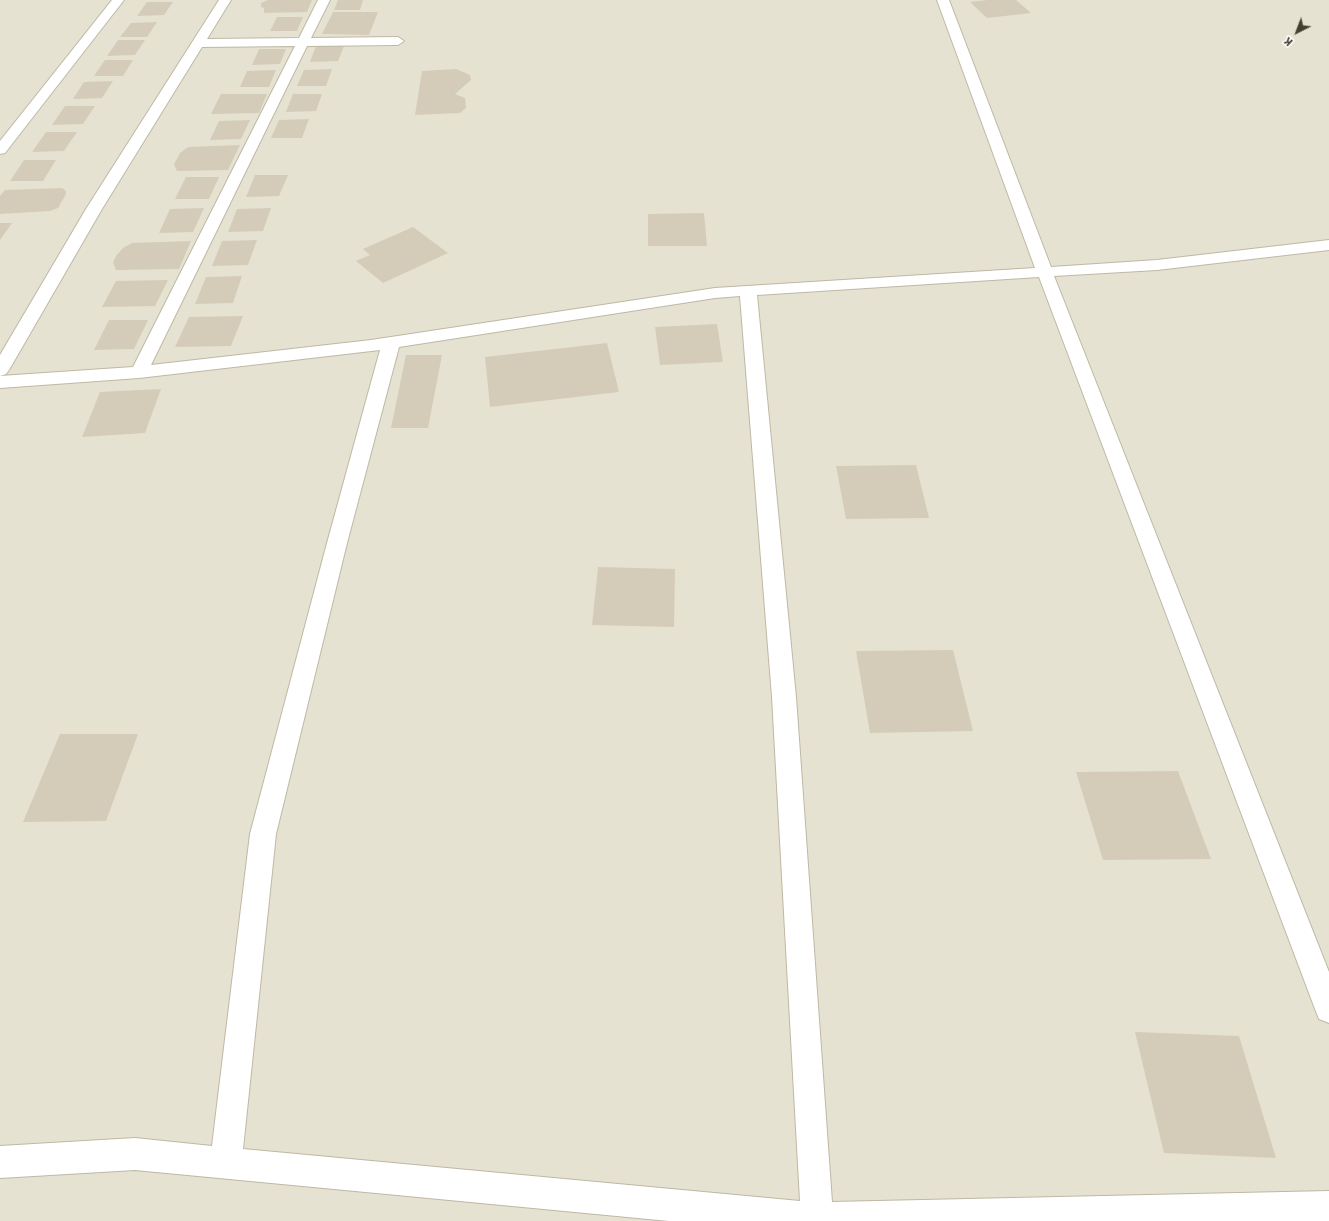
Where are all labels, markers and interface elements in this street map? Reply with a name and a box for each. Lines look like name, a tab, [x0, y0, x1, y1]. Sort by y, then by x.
north arrow	[1277, 12, 1317, 52]
text: K	[1282, 34, 1296, 48]

